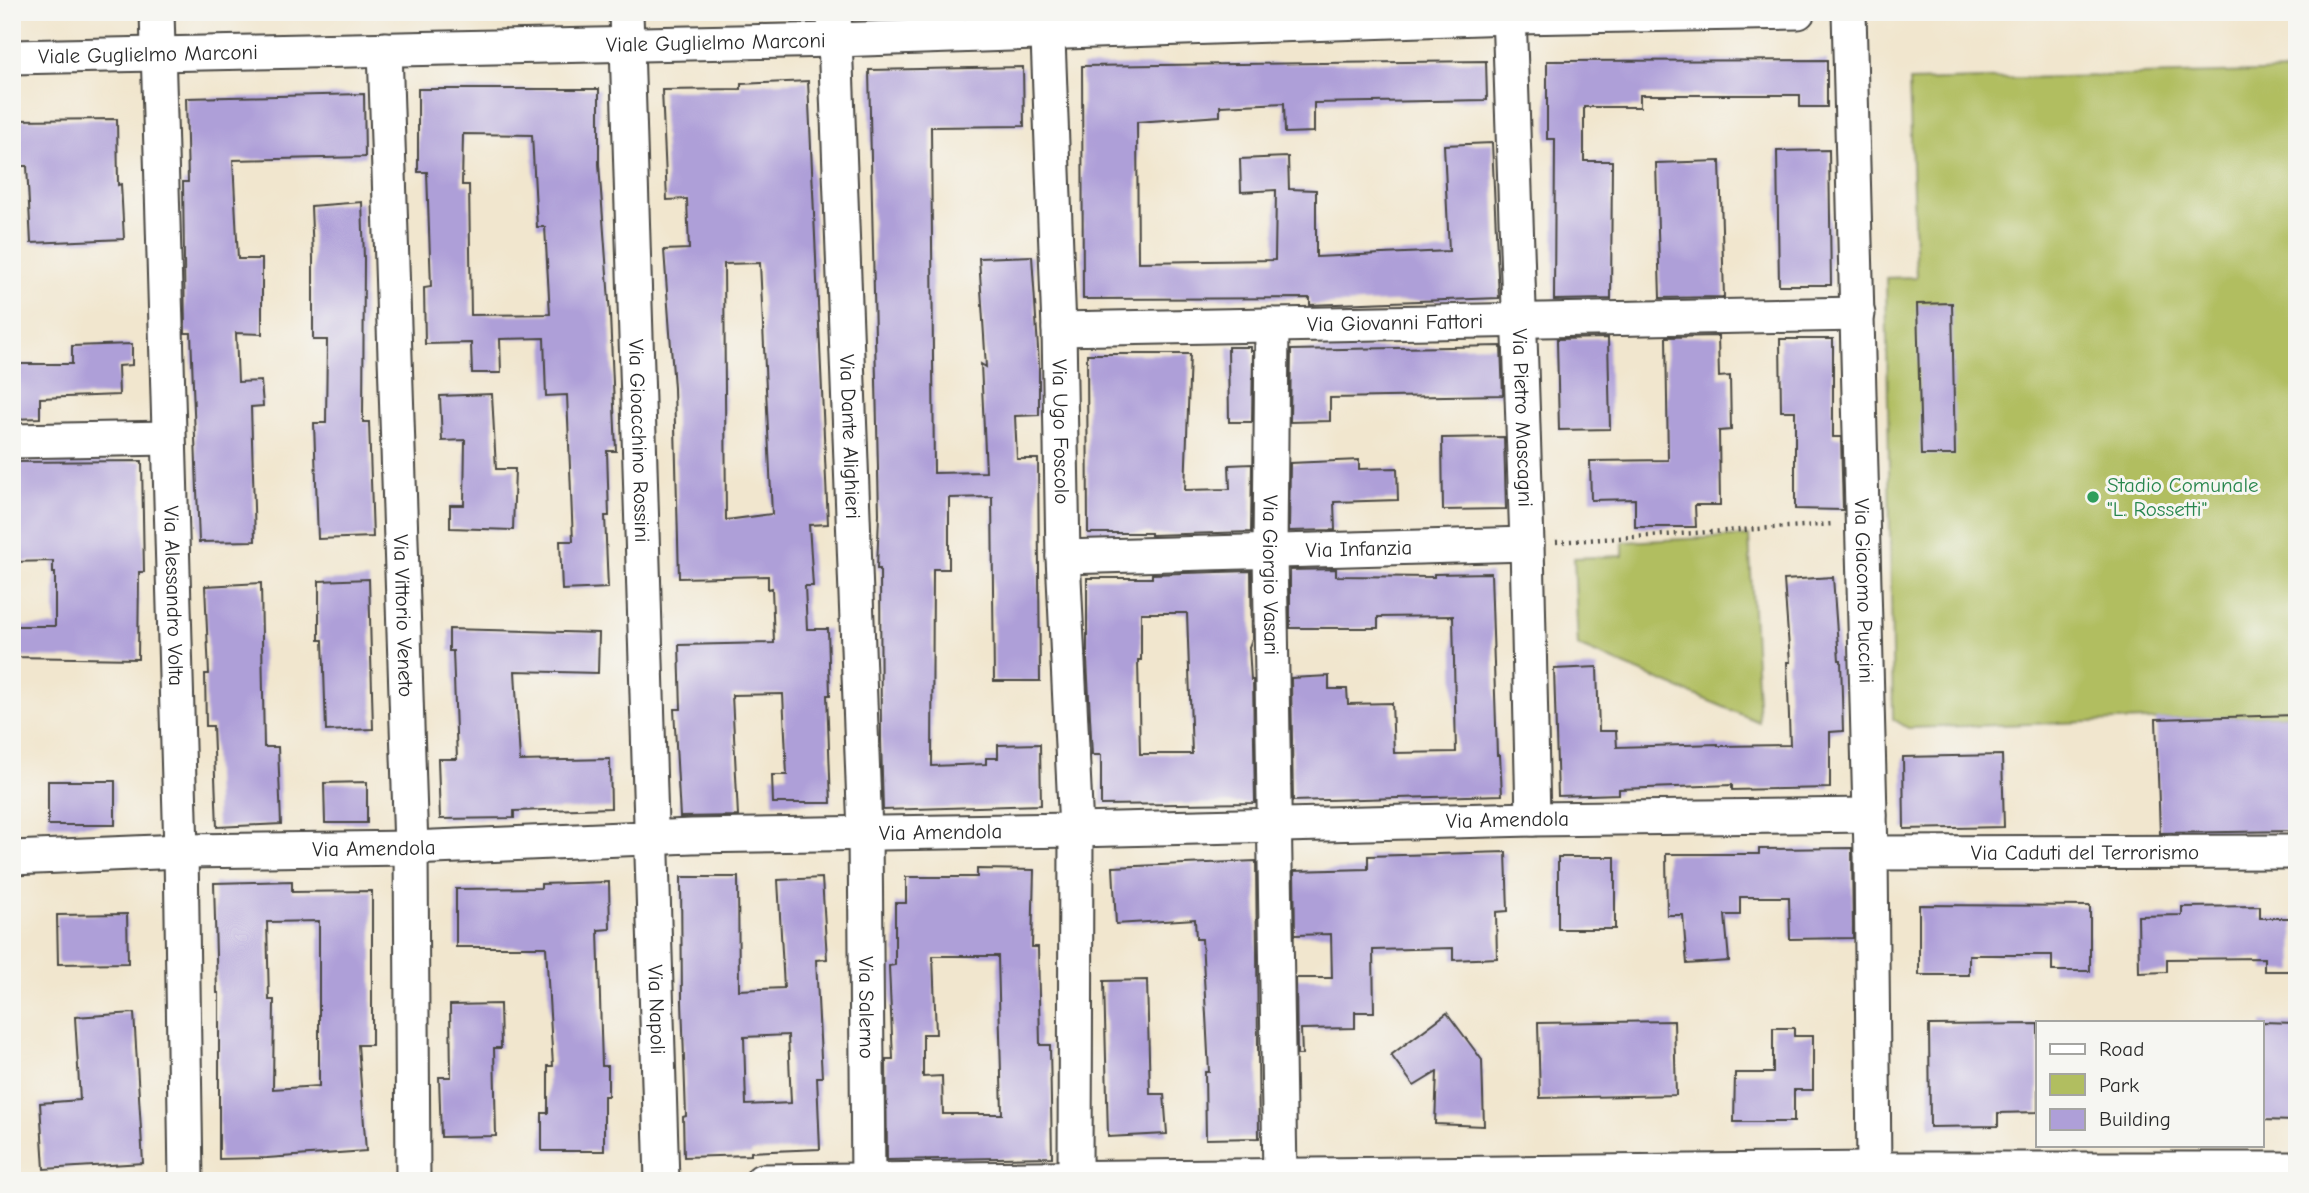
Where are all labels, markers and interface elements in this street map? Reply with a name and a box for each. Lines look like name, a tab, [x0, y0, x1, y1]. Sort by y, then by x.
street label: Viale Guglielmo Marconi	[606, 28, 826, 57]
street label: Viale Guglielmo Marconi	[38, 40, 258, 68]
street label: Via Giovanni Fattori	[1307, 309, 1483, 336]
street label: Via Pietro Mascagni	[1508, 328, 1538, 508]
street label: Via Gioacchino Rossini	[624, 339, 654, 543]
street label: Via Dante Alighieri	[835, 354, 865, 520]
street label: Via Ugo Foscolo	[1048, 359, 1074, 505]
place label: Stadio Comunale "L. Rossetti"	[2107, 473, 2259, 521]
marker: Stadio Comunale "L. Rossetti"	[2085, 489, 2101, 505]
street label: Via Giorgio Vasari	[1258, 495, 1284, 655]
street label: Via Giacomo Puccini	[1850, 498, 1879, 684]
street label: Via Alessandro Volta	[159, 505, 188, 686]
street label: Via Vittorio Veneto	[389, 534, 418, 698]
street label: Via Infanzia	[1305, 535, 1412, 562]
street label: Via Amendola	[1445, 807, 1569, 833]
street label: Via Amendola	[879, 819, 1002, 845]
street label: Via Amendola	[312, 835, 436, 861]
street label: Via Caduti del Terrorismo	[1971, 840, 2199, 865]
street label: Via Salerno	[854, 956, 879, 1059]
street label: Via Napoli	[643, 964, 670, 1055]
legend	[2036, 1021, 2264, 1148]
text: Road	[2099, 1037, 2144, 1061]
text: Park	[2099, 1073, 2139, 1097]
text: Building	[2099, 1107, 2171, 1131]

